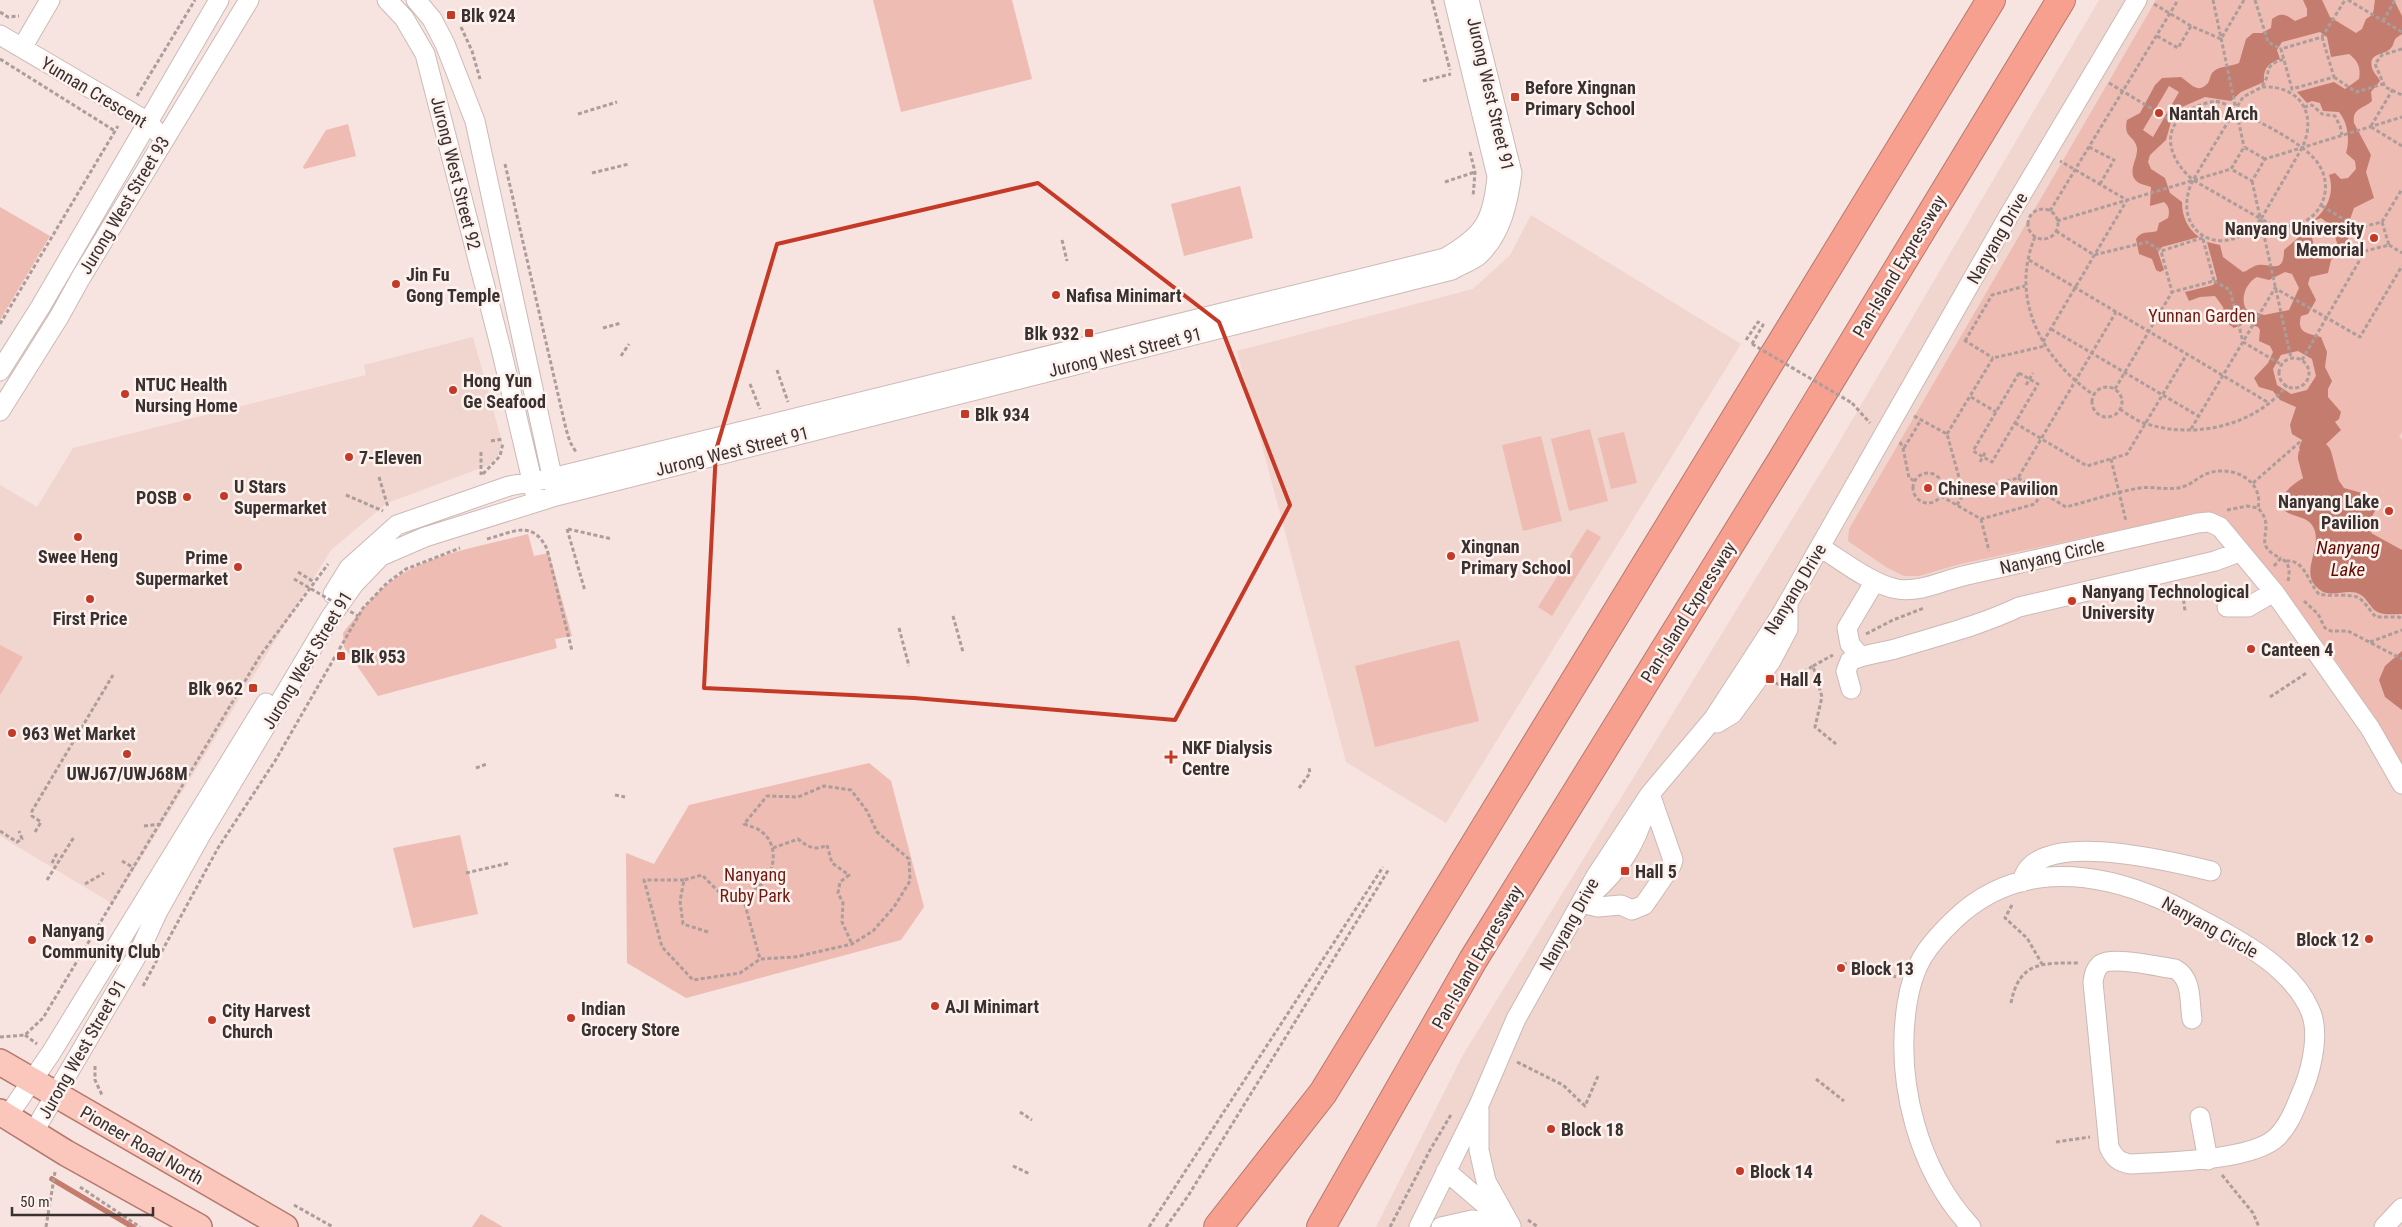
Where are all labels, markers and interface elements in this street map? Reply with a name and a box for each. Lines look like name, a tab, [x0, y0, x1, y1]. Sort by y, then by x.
place label: Blk 924	[461, 5, 516, 26]
marker: Blk 924	[445, 9, 457, 21]
street label: Jurong West Street 91	[1463, 15, 1519, 173]
street label: Yunnan Crescent	[37, 52, 151, 132]
place label: Before Xingnan Primary School	[1525, 77, 1636, 119]
marker: Before Xingnan Primary School	[1509, 91, 1521, 103]
street label: Jurong West Street 92	[427, 94, 485, 252]
place label: Nantah Arch	[2169, 103, 2258, 124]
marker: Nantah Arch	[2153, 107, 2165, 119]
street label: Jurong West Street 93	[75, 132, 173, 278]
street label: Nanyang Drive	[1962, 189, 2032, 287]
street label: Pan-Island Expressway	[1848, 191, 1950, 341]
place label: Nanyang University Memorial	[2225, 218, 2364, 260]
marker: Nanyang University Memorial	[2368, 232, 2380, 244]
place label: Jin Fu Gong Temple	[406, 264, 500, 306]
marker: Jin Fu Gong Temple	[390, 278, 402, 290]
place label: Nafisa Minimart	[1066, 285, 1182, 306]
marker: Nafisa Minimart	[1050, 289, 1062, 301]
park label: Yunnan Garden	[2148, 305, 2256, 326]
place label: Blk 932	[1024, 323, 1079, 344]
street label: Jurong West Street 91	[1046, 323, 1204, 381]
marker: Blk 932	[1083, 327, 1095, 339]
place label: Hong Yun Ge Seafood	[463, 370, 546, 412]
place label: NTUC Health Nursing Home	[135, 374, 238, 416]
marker: Hong Yun Ge Seafood	[447, 384, 459, 396]
marker: NTUC Health Nursing Home	[119, 388, 131, 400]
place label: Blk 934	[975, 404, 1030, 425]
marker: Blk 934	[959, 408, 971, 420]
street label: Jurong West Street 91	[653, 422, 811, 480]
place label: 7-Eleven	[359, 447, 422, 468]
marker: 7-Eleven	[343, 451, 355, 463]
place label: U Stars Supermarket	[234, 476, 327, 518]
place label: Chinese Pavilion	[1938, 478, 2058, 499]
marker: Chinese Pavilion	[1922, 482, 1934, 494]
place label: POSB	[136, 487, 177, 508]
marker: U Stars Supermarket	[218, 490, 230, 502]
marker: POSB	[181, 491, 193, 503]
place label: Nanyang Lake Pavilion	[2278, 491, 2379, 533]
marker: Nanyang Lake Pavilion	[2383, 505, 2395, 517]
marker: Swee Heng	[72, 531, 84, 543]
street label: Nanyang Circle	[1998, 534, 2106, 578]
place label: Xingnan Primary School	[1461, 536, 1571, 578]
water label: Nanyang Lake	[2316, 536, 2380, 581]
street label: Pan-Island Expressway	[1636, 537, 1740, 686]
street label: Nanyang Drive	[1760, 540, 1830, 638]
place label: Swee Heng	[38, 546, 118, 567]
place label: Prime Supermarket	[136, 547, 228, 589]
marker: Xingnan Primary School	[1445, 550, 1457, 562]
marker: Prime Supermarket	[232, 561, 244, 573]
place label: Nanyang Technological University	[2082, 581, 2249, 623]
street label: Jurong West Street 91	[258, 587, 356, 733]
marker: First Price	[84, 593, 96, 605]
marker: Nanyang Technological University	[2066, 595, 2078, 607]
place label: First Price	[53, 608, 128, 629]
place label: Canteen 4	[2261, 639, 2333, 660]
marker: Canteen 4	[2245, 643, 2257, 655]
place label: Blk 953	[351, 646, 406, 667]
marker: Blk 953	[335, 650, 347, 662]
place label: Hall 4	[1780, 669, 1822, 690]
marker: Hall 4	[1764, 673, 1776, 685]
place label: Blk 962	[188, 678, 243, 699]
marker: Blk 962	[247, 682, 259, 694]
place label: 963 Wet Market	[22, 723, 136, 744]
marker: 963 Wet Market	[6, 727, 18, 739]
place label: NKF Dialysis Centre	[1182, 737, 1272, 779]
marker: UWJ67/UWJ68M	[121, 748, 133, 760]
marker: NKF Dialysis Centre	[1164, 750, 1178, 764]
place label: UWJ67/UWJ68M	[66, 763, 188, 784]
place label: Hall 5	[1635, 861, 1677, 882]
park label: Nanyang Ruby Park	[720, 864, 790, 906]
marker: Hall 5	[1619, 865, 1631, 877]
street label: Nanyang Drive	[1535, 874, 1603, 974]
street label: Pan-Island Expressway	[1427, 881, 1527, 1033]
street label: Nanyang Circle	[2158, 892, 2262, 962]
place label: Nanyang Community Club	[42, 920, 160, 962]
place label: Block 12	[2296, 929, 2359, 950]
marker: Block 12	[2363, 933, 2375, 945]
marker: Nanyang Community Club	[26, 934, 38, 946]
place label: Block 13	[1851, 958, 1914, 979]
marker: Block 13	[1835, 962, 1847, 974]
street label: Jurong West Street 91	[34, 976, 130, 1122]
place label: AJI Minimart	[945, 996, 1039, 1017]
place label: Indian Grocery Store	[581, 998, 680, 1040]
place label: City Harvest Church	[222, 1000, 311, 1042]
marker: AJI Minimart	[929, 1000, 941, 1012]
marker: Indian Grocery Store	[565, 1012, 577, 1024]
marker: City Harvest Church	[206, 1014, 218, 1026]
street label: Pioneer Road North	[77, 1101, 207, 1189]
place label: Block 18	[1561, 1119, 1624, 1140]
marker: Block 18	[1545, 1123, 1557, 1135]
place label: Block 14	[1750, 1161, 1813, 1182]
marker: Block 14	[1734, 1165, 1746, 1177]
scale bar	[12, 1184, 154, 1216]
text: 50 m	[20, 1193, 50, 1211]

